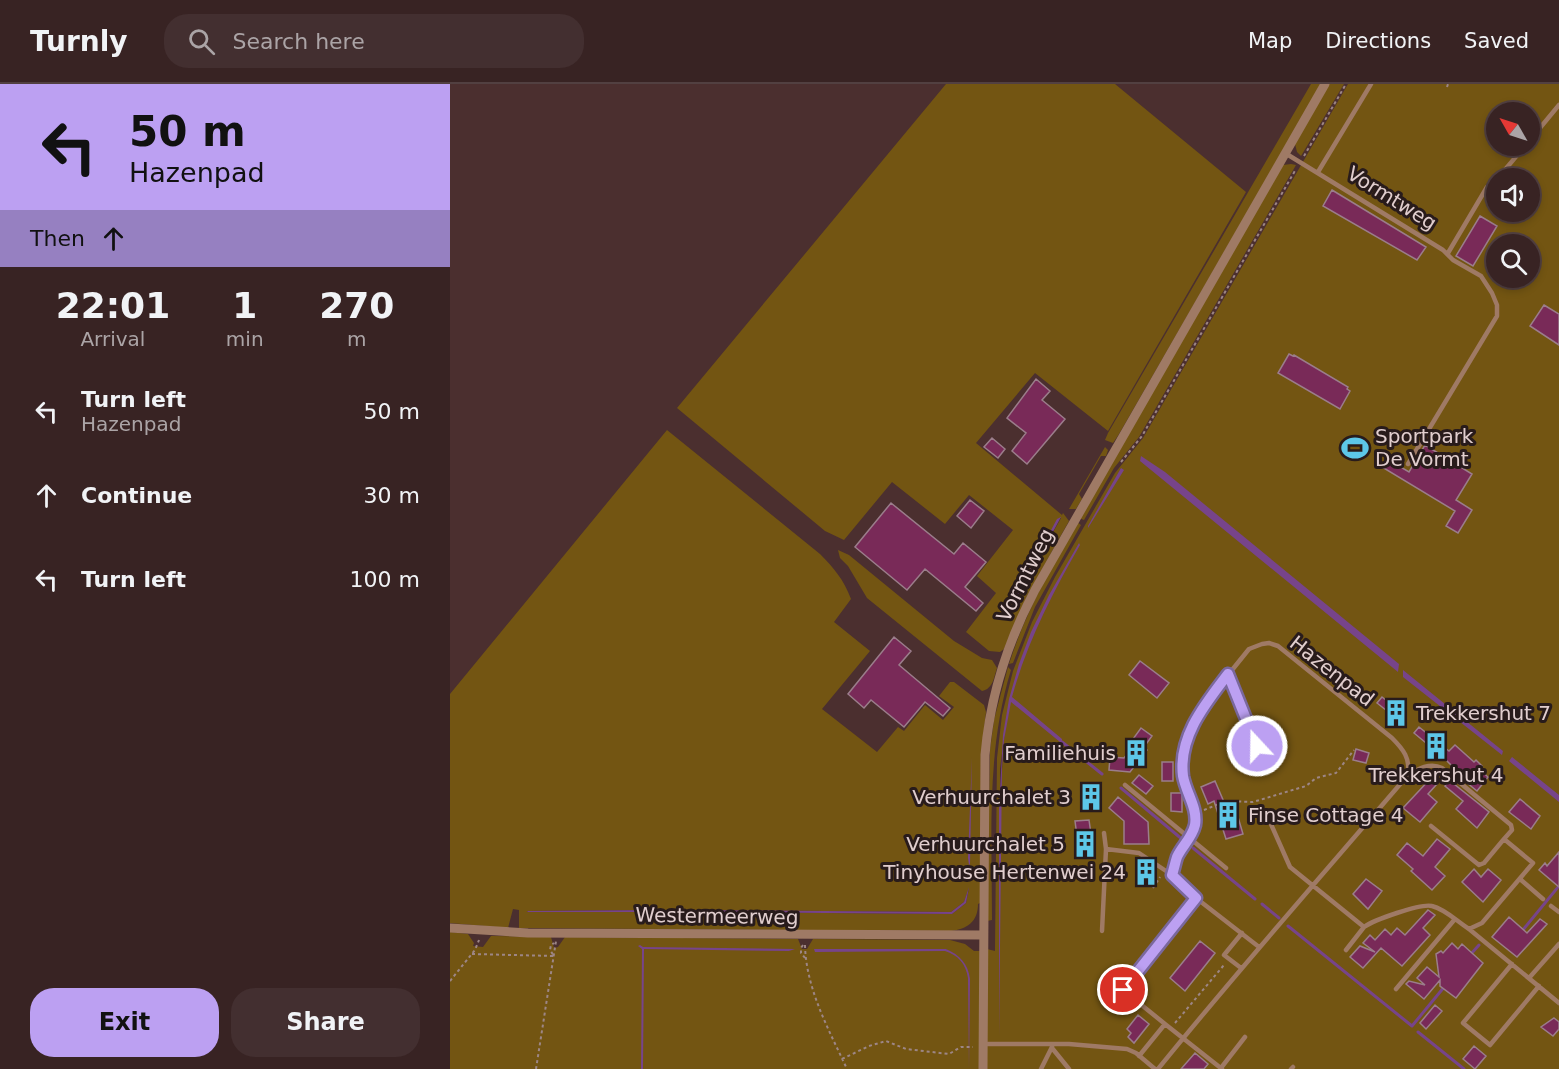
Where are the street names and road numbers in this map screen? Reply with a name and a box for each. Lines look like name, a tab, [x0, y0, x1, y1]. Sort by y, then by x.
street label: Vormtweg	[1343, 161, 1441, 235]
street label: Vormtweg	[991, 525, 1059, 625]
street label: Hazenpad	[1285, 631, 1379, 711]
street label: Westermeerweg	[635, 903, 799, 929]

